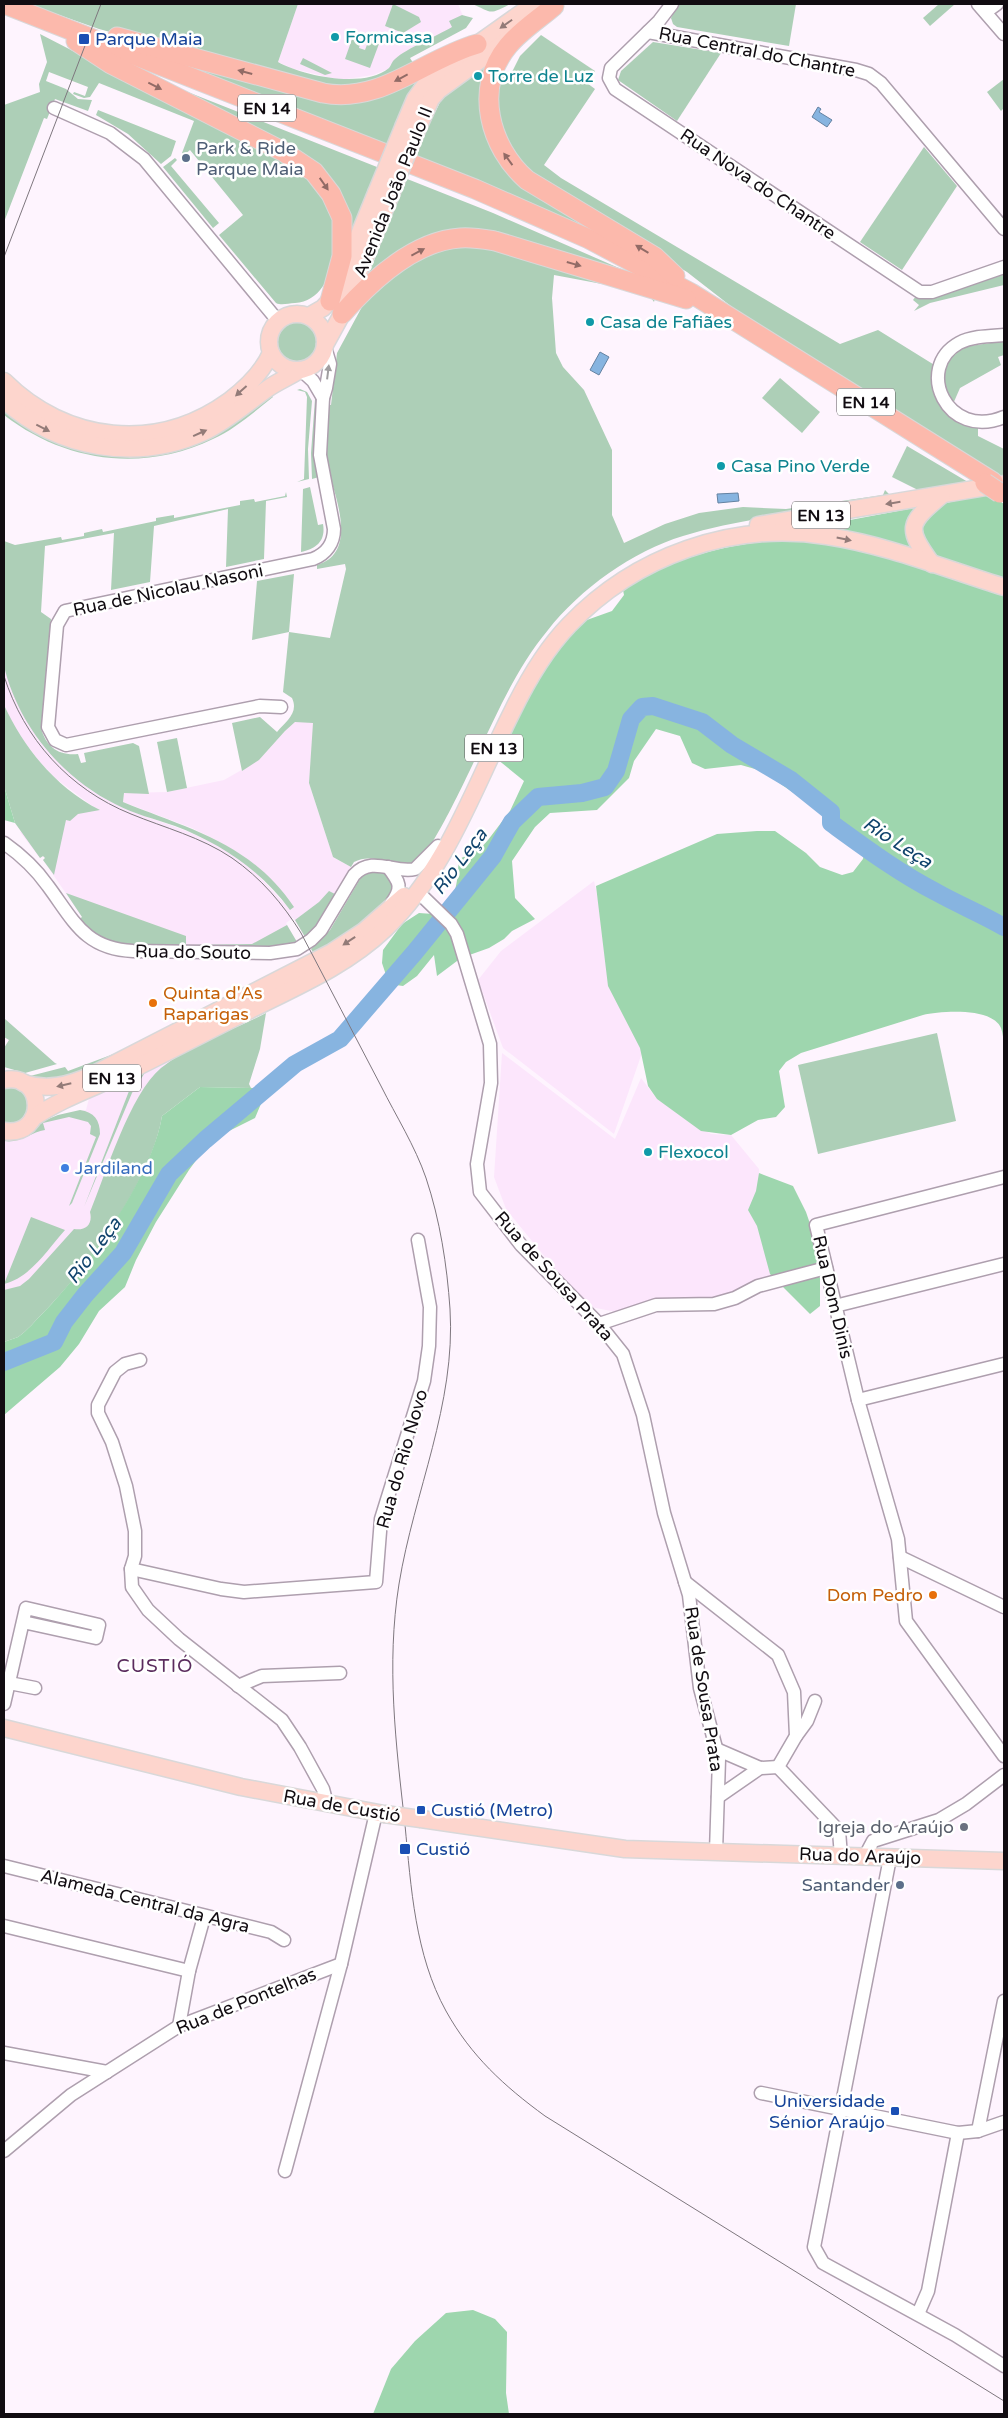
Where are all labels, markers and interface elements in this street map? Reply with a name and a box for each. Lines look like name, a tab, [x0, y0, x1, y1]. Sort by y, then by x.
one-way arrow	[499, 19, 513, 29]
street label: Rua Central do Chantre	[657, 22, 857, 82]
place label: Formicasa	[345, 26, 433, 48]
place label: Parque Maia	[95, 28, 203, 50]
marker: Formicasa	[329, 31, 341, 43]
marker: Parque Maia	[77, 32, 91, 46]
place label: Torre de Luz	[488, 65, 594, 87]
one-way arrow	[238, 68, 253, 76]
marker: Torre de Luz	[472, 70, 484, 82]
one-way arrow	[394, 74, 409, 82]
one-way arrow	[147, 82, 162, 90]
road number: EN 14	[238, 95, 296, 122]
street label: Avenida João Paulo II	[349, 103, 437, 281]
street label: Rua Nova do Chantre	[676, 124, 840, 244]
place label: Park & Ride Parque Maia	[196, 137, 304, 180]
marker: Park & Ride Parque Maia	[180, 152, 192, 164]
one-way arrow	[503, 152, 513, 166]
one-way arrow	[319, 178, 329, 191]
one-way arrow	[636, 245, 649, 254]
one-way arrow	[411, 248, 426, 256]
one-way arrow	[567, 260, 582, 268]
place label: Casa de Fafiães	[600, 311, 732, 333]
marker: Casa de Fafiães	[584, 316, 596, 328]
one-way arrow	[325, 364, 333, 380]
one-way arrow	[236, 385, 248, 397]
road number: EN 14	[837, 388, 895, 416]
one-way arrow	[36, 424, 51, 432]
one-way arrow	[193, 429, 207, 437]
place label: Casa Pino Verde	[731, 455, 870, 477]
marker: Casa Pino Verde	[715, 460, 727, 472]
one-way arrow	[885, 499, 901, 507]
road number: EN 13	[792, 502, 850, 528]
one-way arrow	[837, 536, 853, 544]
street label: Rua de Nicolau Nasoni	[71, 559, 265, 621]
road number: EN 13	[465, 734, 523, 761]
water label: Rio Leça	[859, 813, 937, 874]
water label: Rio Leça	[428, 823, 493, 899]
one-way arrow	[342, 936, 356, 946]
street label: Rua do Souto	[135, 940, 251, 964]
place label: Quinta d'As Raparigas	[163, 982, 263, 1025]
marker: Quinta d'As Raparigas	[147, 997, 159, 1009]
road number: EN 13	[83, 1064, 141, 1092]
one-way arrow	[56, 1081, 71, 1089]
place label: Flexocol	[658, 1141, 729, 1163]
marker: Flexocol	[642, 1146, 654, 1158]
place label: Jardiland	[75, 1157, 153, 1179]
marker: Jardiland	[59, 1162, 71, 1174]
street label: Rua de Sousa Prata	[490, 1207, 618, 1345]
water label: Rio Leça	[62, 1212, 127, 1288]
street label: Rua Dom Dinis	[808, 1233, 858, 1361]
street label: Rua do Rio Novo	[372, 1387, 432, 1531]
place label: Dom Pedro	[827, 1584, 923, 1606]
marker: Dom Pedro	[927, 1589, 939, 1601]
street label: Rua de Sousa Prata	[680, 1605, 728, 1773]
district label: CUSTIÓ	[116, 1654, 194, 1677]
street label: Rua de Custió	[282, 1785, 403, 1827]
place label: Custió (Metro)	[431, 1799, 553, 1821]
marker: Custió (Metro)	[415, 1804, 427, 1816]
place label: Igreja do Araújo	[818, 1816, 954, 1838]
marker: Igreja do Araújo	[958, 1821, 970, 1833]
place label: Custió	[416, 1838, 470, 1860]
marker: Custió	[398, 1842, 412, 1856]
street label: Rua do Araújo	[799, 1843, 922, 1869]
street label: Alameda Central da Agra	[38, 1864, 252, 1938]
place label: Santander	[802, 1874, 890, 1896]
marker: Santander	[894, 1879, 906, 1891]
street label: Rua de Pontelhas	[173, 1963, 319, 2039]
place label: Universidade Sénior Araújo	[769, 2090, 885, 2133]
marker: Universidade Sénior Araújo	[889, 2105, 901, 2117]

